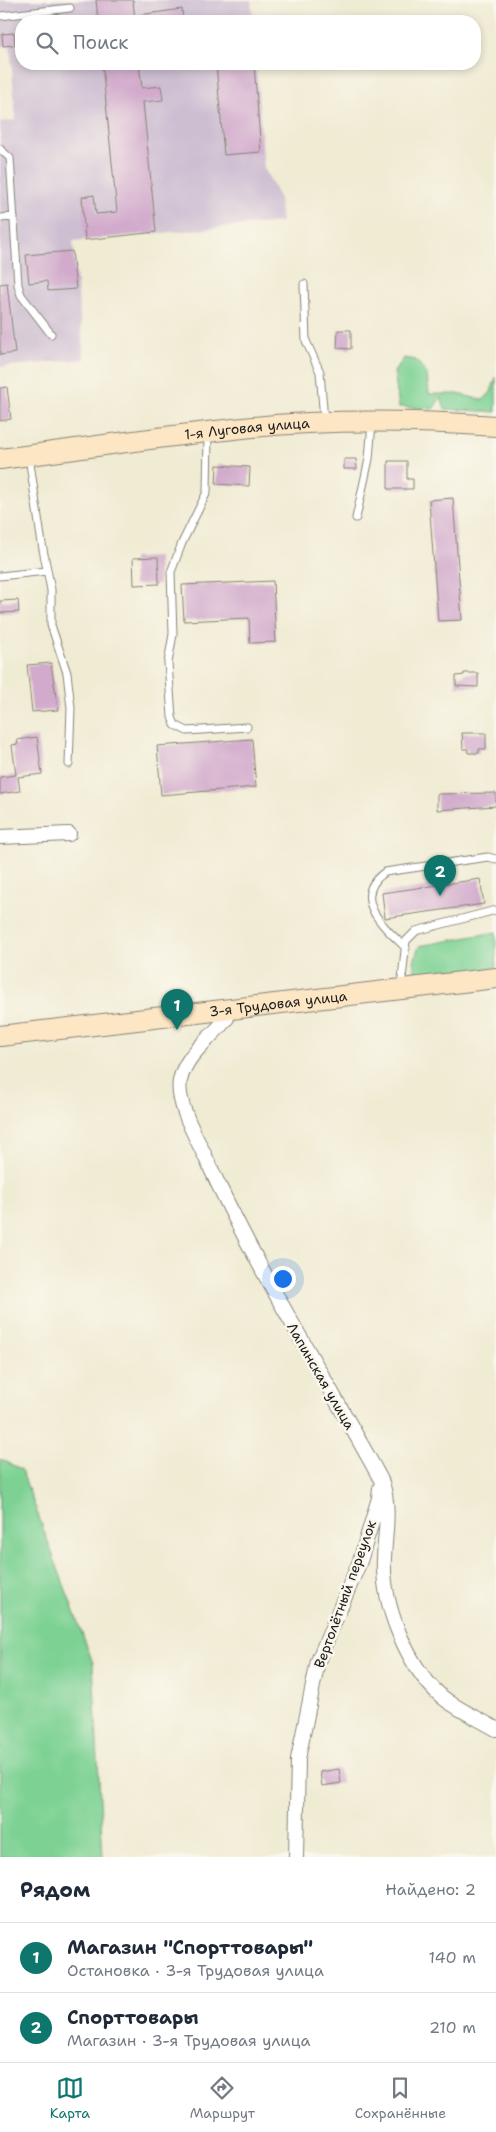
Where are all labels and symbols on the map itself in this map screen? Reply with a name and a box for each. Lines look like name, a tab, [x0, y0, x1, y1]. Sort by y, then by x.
street label: 1-я Луговая улица	[183, 414, 310, 443]
pin: 2	[424, 855, 456, 896]
street label: 3-я Трудовая улица	[208, 986, 348, 1020]
pin: 1	[161, 989, 193, 1030]
your location	[270, 1266, 296, 1292]
street label: Лапинская улица	[283, 1319, 359, 1433]
street label: Вертолётный переулок	[310, 1517, 380, 1670]

